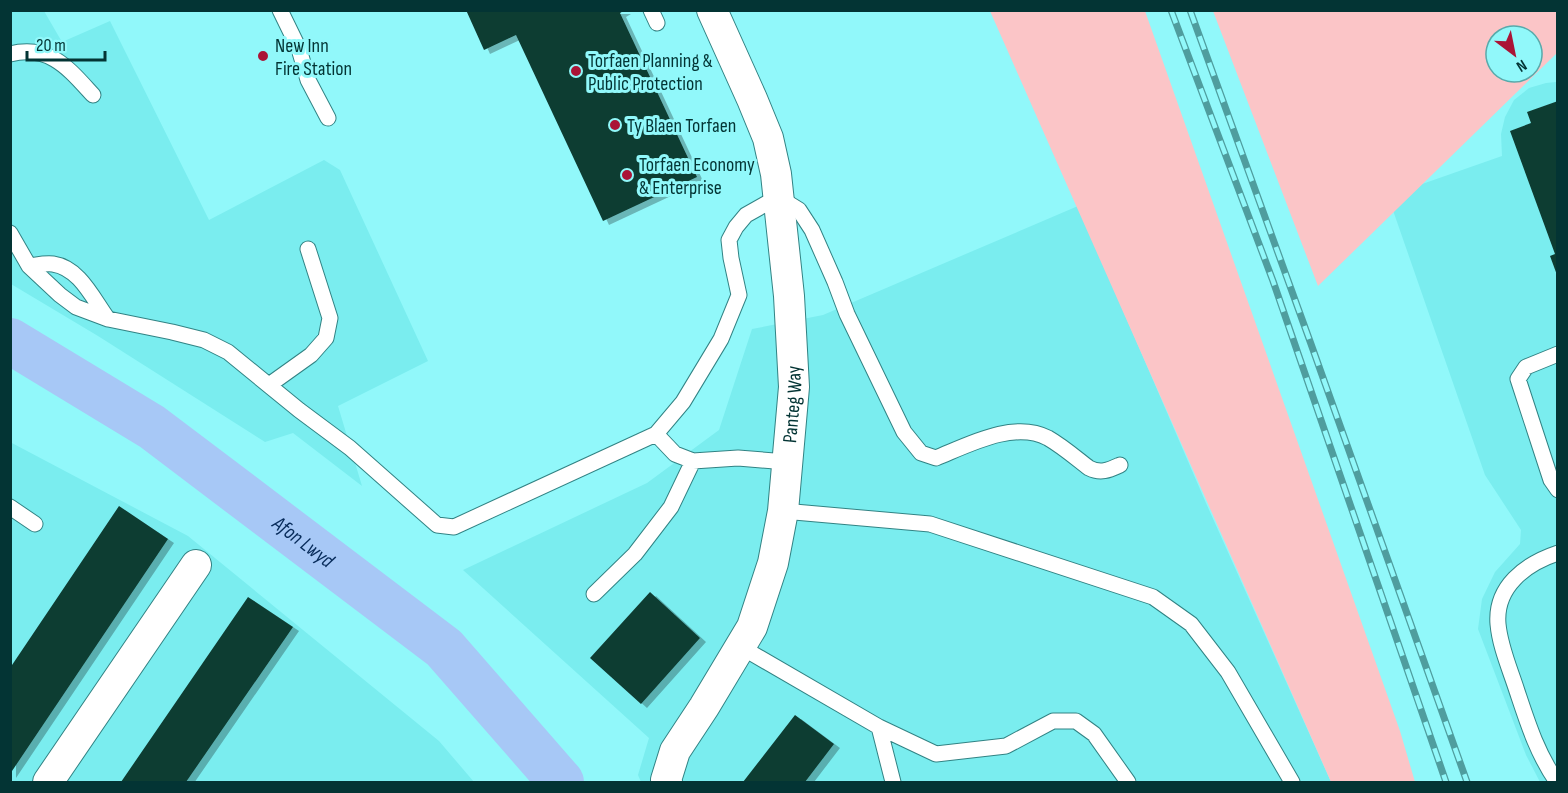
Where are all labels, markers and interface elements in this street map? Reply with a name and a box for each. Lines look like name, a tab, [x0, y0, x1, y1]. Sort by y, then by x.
scale bar	[27, 24, 105, 62]
north arrow	[1484, 24, 1544, 84]
place label: New Inn Fire Station	[275, 34, 352, 81]
text: 20 m	[36, 35, 66, 56]
marker: New Inn Fire Station	[256, 49, 270, 63]
place label: Torfaen Planning & Public Protection	[588, 49, 713, 96]
text: N	[1512, 55, 1530, 76]
marker: Torfaen Planning & Public Protection	[569, 64, 583, 78]
place label: Ty Blaen Torfaen	[627, 114, 736, 138]
marker: Ty Blaen Torfaen	[608, 118, 622, 132]
place label: Torfaen Economy & Enterprise	[639, 153, 755, 200]
marker: Torfaen Economy & Enterprise	[620, 168, 634, 182]
street label: Panteg Way	[778, 365, 808, 444]
water label: Afon Lwyd	[267, 510, 340, 574]

